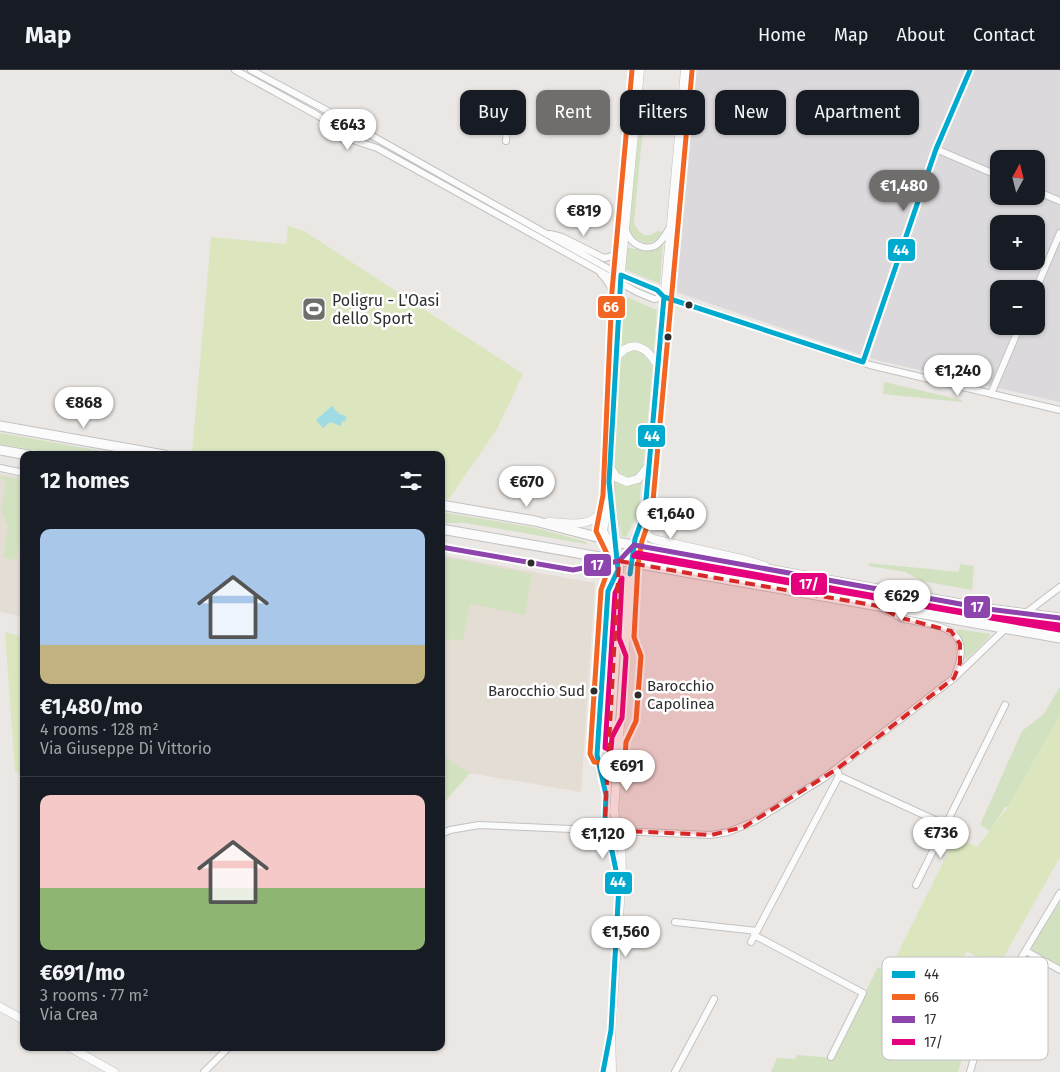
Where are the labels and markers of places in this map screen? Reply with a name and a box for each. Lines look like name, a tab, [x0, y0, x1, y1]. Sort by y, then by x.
pin: €643	[318, 108, 378, 151]
pin: €1,480	[863, 170, 945, 212]
pin: €819	[554, 194, 614, 237]
place label: Poligru - L'Oasi dello Sport	[332, 291, 439, 328]
sports icon: Poligru - L'Oasi dello Sport	[301, 296, 327, 322]
unlabelled marker	[684, 300, 694, 310]
unlabelled marker	[663, 332, 673, 342]
pin: €1,240	[917, 354, 999, 397]
pin: €868	[54, 386, 114, 429]
pin: €670	[497, 466, 557, 508]
pin: €1,640	[630, 498, 712, 540]
unlabelled marker	[526, 558, 536, 568]
pin: €629	[872, 580, 932, 622]
place label: Barocchio Capolinea	[647, 677, 715, 713]
place label: Barocchio Sud	[488, 682, 585, 700]
marker: Barocchio Sud	[589, 686, 599, 696]
marker: Barocchio Capolinea	[633, 690, 643, 700]
pin: €691	[597, 750, 657, 792]
pin: €736	[911, 816, 971, 859]
pin: €1,120	[562, 818, 644, 860]
pin: €1,560	[585, 916, 667, 958]

